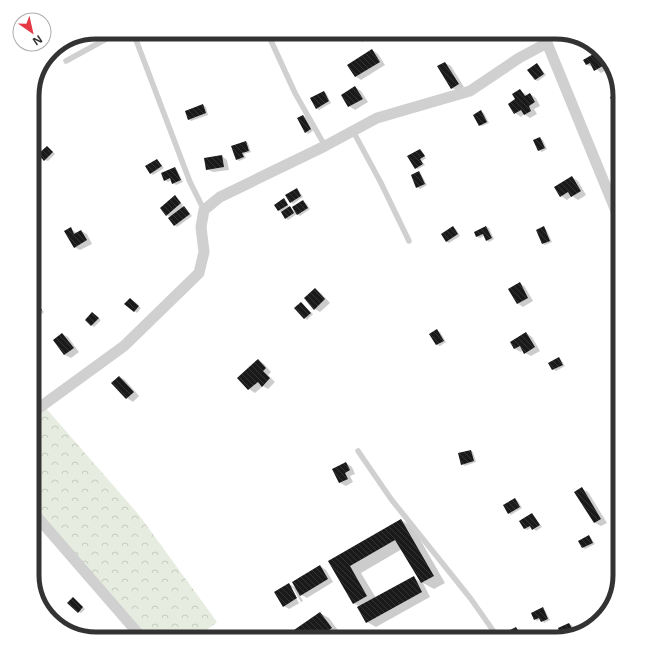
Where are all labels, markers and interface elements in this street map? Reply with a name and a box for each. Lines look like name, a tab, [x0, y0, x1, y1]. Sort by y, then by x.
north arrow	[12, 12, 52, 52]
text: N	[30, 32, 46, 49]

